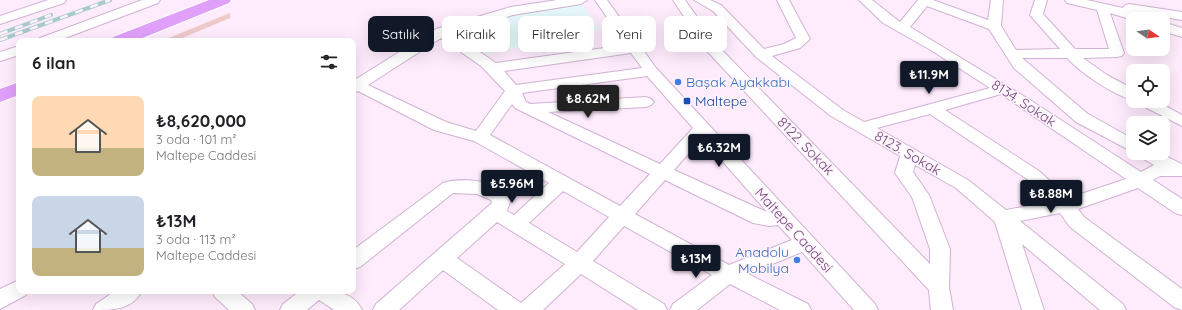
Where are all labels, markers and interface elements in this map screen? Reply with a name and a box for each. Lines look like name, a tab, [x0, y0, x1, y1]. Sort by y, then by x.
north arrow	[1126, 12, 1170, 56]
map controls	[1126, 12, 1170, 160]
chip: Satılık	[368, 16, 434, 52]
chip: Kiralık	[442, 16, 510, 52]
chip: Filtreler	[518, 16, 594, 52]
chip: Yeni	[602, 16, 656, 52]
chip: Daire	[664, 16, 727, 52]
icon: filters	[318, 51, 340, 73]
text: 6 ilan	[32, 52, 76, 73]
pin: ₺11.9M	[896, 61, 962, 95]
button: locate	[1126, 64, 1170, 108]
text: ₺11.9M	[909, 66, 949, 82]
place label: Başak Ayakkabı	[686, 73, 790, 91]
street label: 8134. Sokak	[988, 75, 1060, 131]
marker: Başak Ayakkabı	[673, 77, 683, 87]
pin: ₺8.62M	[555, 85, 621, 119]
text: ₺8.62M	[566, 90, 610, 106]
place label: Maltepe	[695, 92, 747, 110]
marker: Maltepe	[682, 96, 692, 106]
text: ₺8,620,000	[156, 110, 246, 131]
icon: home	[64, 112, 112, 160]
street label: 8122. Sokak	[774, 113, 838, 179]
button: layers	[1126, 116, 1170, 160]
street label: 8123. Sokak	[871, 127, 945, 179]
text: 3 oda · 101 m²	[156, 131, 236, 147]
pin: ₺6.32M	[686, 134, 752, 168]
text: ₺6.32M	[697, 139, 741, 155]
text: Maltepe Caddesi	[156, 147, 256, 163]
pin: ₺5.96M	[479, 170, 545, 204]
text: ₺5.96M	[490, 175, 534, 191]
pin: ₺8.88M	[1018, 180, 1084, 214]
street label: Maltepe Caddesi	[751, 184, 837, 276]
text: ₺8.88M	[1029, 185, 1073, 201]
text: ₺13M	[156, 210, 196, 231]
icon: home	[64, 212, 112, 260]
text: 3 oda · 113 m²	[156, 231, 236, 247]
place label: Anadolu Mobilya	[735, 243, 789, 277]
pin: ₺13M	[672, 245, 720, 279]
text: Maltepe Caddesi	[156, 247, 256, 263]
text: ₺13M	[681, 250, 711, 266]
marker: Anadolu Mobilya	[792, 255, 802, 265]

